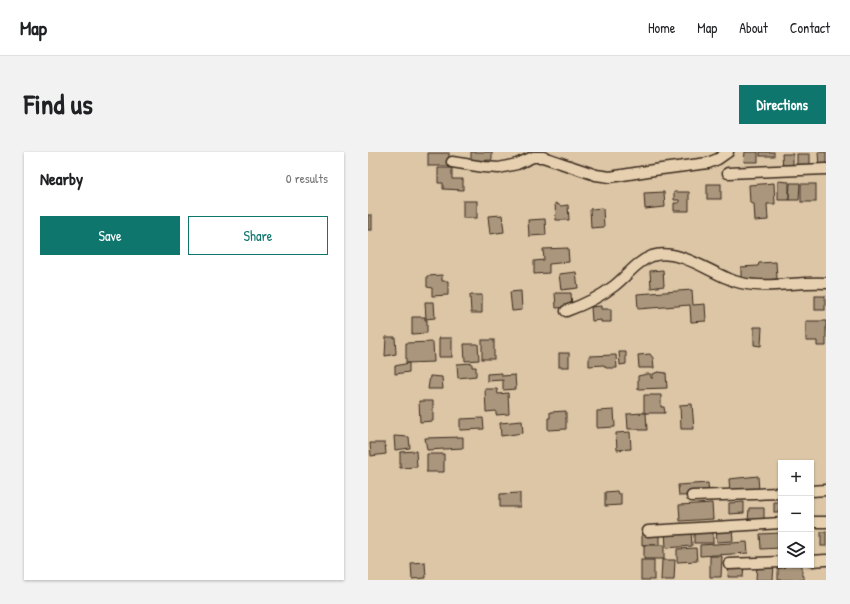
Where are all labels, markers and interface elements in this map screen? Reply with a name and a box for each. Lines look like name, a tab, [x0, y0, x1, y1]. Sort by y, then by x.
text: Map	[20, 15, 47, 41]
text: Home	[648, 18, 675, 37]
text: Map	[697, 18, 717, 37]
text: About	[739, 18, 768, 37]
text: Contact	[790, 18, 830, 37]
text: Find us	[24, 85, 93, 123]
button: Directions	[739, 85, 826, 124]
text: Nearby	[40, 167, 83, 190]
text: 0 results	[286, 169, 328, 187]
button: Save	[40, 216, 180, 255]
button: Share	[188, 216, 328, 255]
map controls	[778, 460, 814, 568]
button: +	[778, 460, 814, 496]
button: −	[778, 496, 814, 532]
button: layers	[778, 532, 814, 568]

